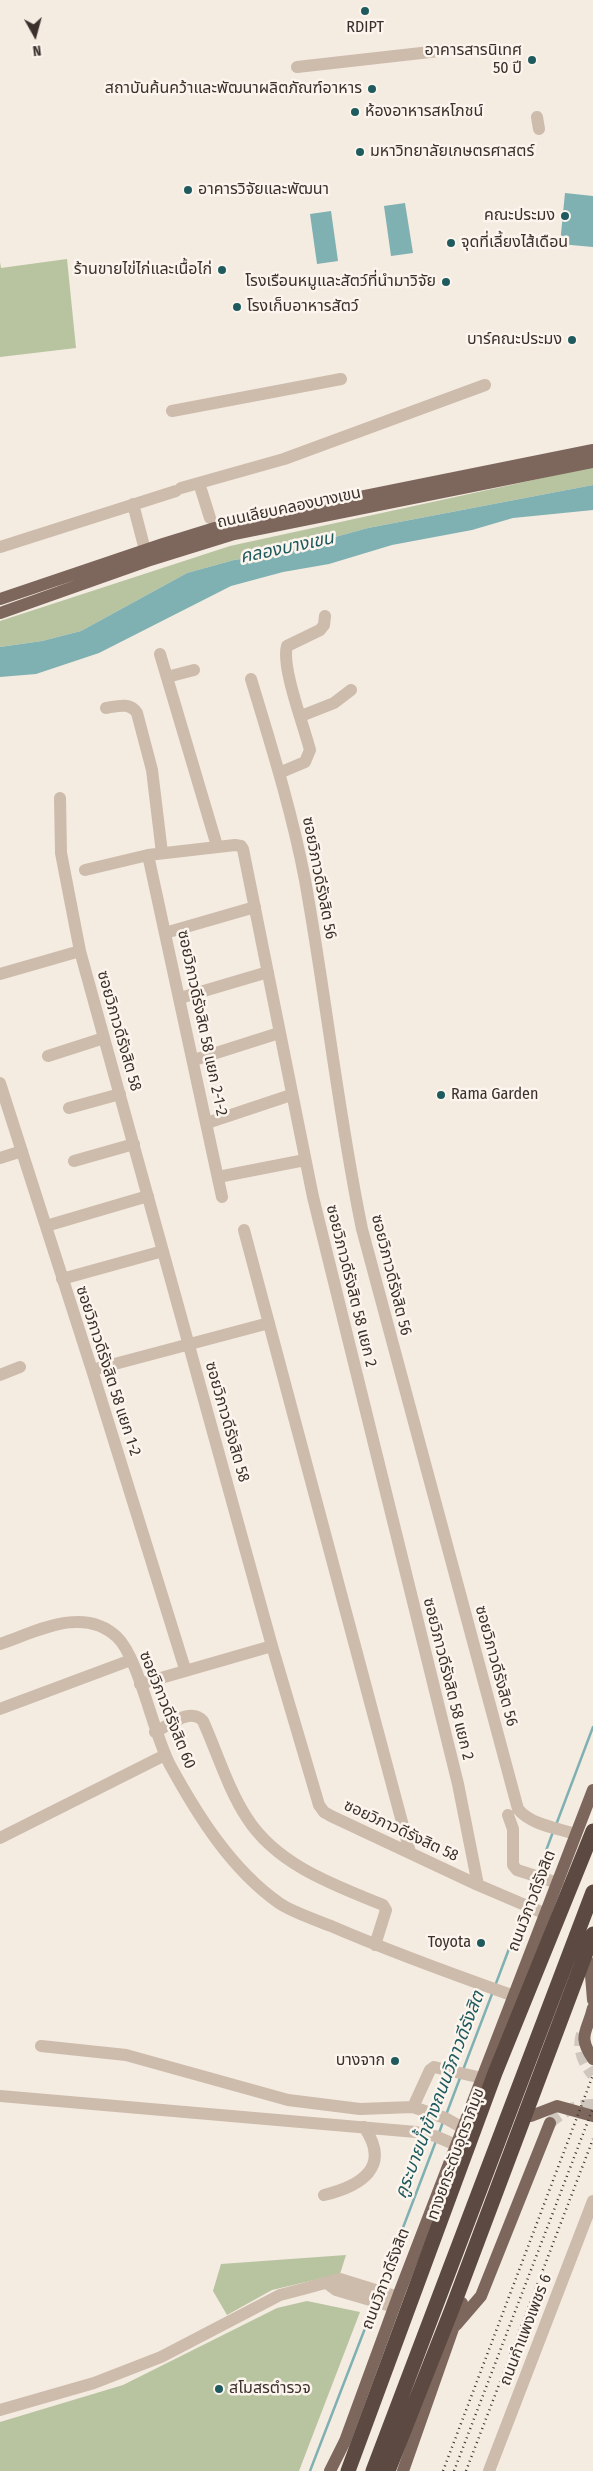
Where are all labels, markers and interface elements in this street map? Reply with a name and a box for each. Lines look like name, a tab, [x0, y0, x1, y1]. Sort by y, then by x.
marker: RDIPT	[359, 5, 371, 17]
north arrow	[10, 10, 60, 60]
place label: RDIPT	[346, 18, 384, 38]
text: N	[32, 41, 42, 59]
place label: อาคารสารนิเทศ 50 ปี	[424, 41, 522, 79]
marker: อาคารสารนิเทศ 50 ปี	[526, 54, 538, 66]
place label: สถาบันค้นคว้าและพัฒนาผลิตภัณฑ์อาหาร	[105, 79, 362, 99]
marker: สถาบันค้นคว้าและพัฒนาผลิตภัณฑ์อาหาร	[366, 83, 378, 95]
place label: ห้องอาหารสหโภชน์	[365, 102, 483, 122]
marker: ห้องอาหารสหโภชน์	[349, 106, 361, 118]
place label: มหาวิทยาลัยเกษตรศาสตร์	[370, 142, 534, 162]
marker: มหาวิทยาลัยเกษตรศาสตร์	[354, 146, 366, 158]
place label: อาคารวิจัยและพัฒนา	[198, 180, 329, 200]
marker: อาคารวิจัยและพัฒนา	[182, 184, 194, 196]
place label: คณะประมง	[484, 206, 555, 226]
marker: คณะประมง	[559, 210, 571, 222]
place label: จุดที่เลี้ยงไส้เดือน	[461, 233, 568, 253]
marker: จุดที่เลี้ยงไส้เดือน	[445, 237, 457, 249]
place label: ร้านขายไข่ไก่และเนื้อไก่	[74, 260, 212, 280]
marker: ร้านขายไข่ไก่และเนื้อไก่	[216, 264, 228, 276]
place label: โรงเรือนหมูและสัตว์ที่นำมาวิจัย	[245, 272, 436, 292]
marker: โรงเรือนหมูและสัตว์ที่นำมาวิจัย	[440, 276, 452, 288]
place label: โรงเก็บอาหารสัตว์	[247, 297, 359, 317]
marker: โรงเก็บอาหารสัตว์	[231, 301, 243, 313]
place label: บาร์คณะประมง	[467, 330, 562, 350]
marker: บาร์คณะประมง	[566, 334, 578, 346]
street label: ถนนเลียบคลองบางเขน	[215, 483, 363, 533]
water label: คลองบางเขน	[238, 528, 336, 568]
street label: ซอยวิภาวดีรังสิต 56	[298, 815, 340, 941]
street label: ซอยวิภาวดีรังสิต 58 แยก 2-1-2	[173, 928, 231, 1118]
street label: ซอยวิภาวดีรังสิต 58	[93, 969, 145, 1093]
place label: Rama Garden	[451, 1085, 538, 1105]
marker: Rama Garden	[435, 1089, 447, 1101]
street label: ซอยวิภาวดีรังสิต 58 แยก 2	[322, 1203, 380, 1369]
street label: ซอยวิภาวดีรังสิต 56	[367, 1212, 415, 1338]
street label: ซอยวิภาวดีรังสิต 58 แยก 1-2	[71, 1284, 145, 1458]
street label: ซอยวิภาวดีรังสิต 58	[201, 1360, 253, 1484]
street label: ซอยวิภาวดีรังสิต 58 แยก 2	[419, 1596, 477, 1762]
street label: ซอยวิภาวดีรังสิต 56	[471, 1604, 521, 1728]
street label: ซอยวิภาวดีรังสิต 60	[135, 1648, 199, 1772]
street label: ซอยวิภาวดีรังสิต 58	[341, 1796, 461, 1866]
street label: ถนนวิภาวดีรังสิต	[504, 1848, 560, 1954]
place label: Toyota	[428, 1933, 471, 1953]
marker: Toyota	[475, 1937, 487, 1949]
water label: คูระบายน้ำข้างถนนวิภาวดีรังสิต	[390, 1988, 490, 2202]
place label: บางจาก	[336, 2051, 385, 2071]
marker: บางจาก	[389, 2055, 401, 2067]
street label: ทางยกระดับอุตราภิมุข	[423, 2086, 489, 2222]
street label: ถนนวิภาวดีรังสิต	[358, 2226, 414, 2332]
street label: ถนนกำแพงเพชร 6	[496, 2272, 556, 2388]
place label: สโมสรตำรวจ	[229, 2379, 311, 2399]
marker: สโมสรตำรวจ	[213, 2383, 225, 2395]

